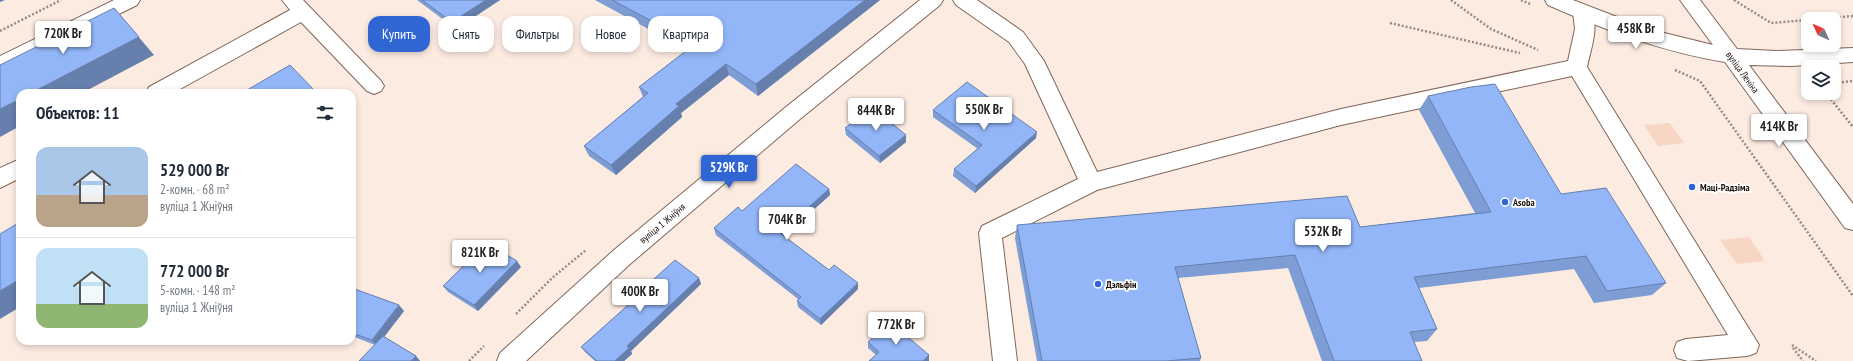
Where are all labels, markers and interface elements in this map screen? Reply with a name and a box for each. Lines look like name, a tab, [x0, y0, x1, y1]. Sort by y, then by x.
north arrow	[1801, 12, 1841, 52]
map controls	[1801, 12, 1841, 100]
chip: Купить	[368, 16, 430, 52]
chip: Снять	[438, 16, 494, 52]
chip: Фильтры	[502, 16, 573, 52]
chip: Новое	[581, 16, 640, 52]
chip: Квартира	[648, 16, 723, 52]
pin: 458K Br	[1599, 16, 1673, 50]
text: 458K Br	[1617, 20, 1655, 37]
pin: 720K Br	[26, 21, 100, 55]
text: 720K Br	[44, 25, 82, 42]
street label: вуліца Леніна	[1723, 49, 1762, 96]
button: layers	[1801, 60, 1841, 100]
pin: 550K Br	[947, 97, 1021, 131]
pin: 844K Br	[839, 98, 913, 132]
text: 550K Br	[965, 101, 1003, 118]
text: Объектов: 11	[36, 102, 119, 124]
icon: filters	[314, 102, 336, 124]
text: 844K Br	[857, 102, 895, 119]
pin: 414K Br	[1742, 114, 1816, 148]
text: 414K Br	[1760, 118, 1798, 135]
pin: 529K Br	[692, 155, 766, 189]
text: 529 000 Br	[160, 159, 229, 181]
text: 529K Br	[710, 159, 748, 176]
icon: home	[68, 163, 116, 211]
text: 2-комн. · 68 m²	[160, 181, 230, 198]
place label: Маці-Радзіма	[1700, 181, 1750, 194]
marker: Маці-Радзіма	[1687, 182, 1697, 192]
place label: Asoba	[1512, 196, 1535, 209]
marker: Asoba	[1500, 197, 1510, 207]
text: вуліца 1 Жніўня	[160, 198, 233, 215]
street label: вуліца 1 Жніўня	[637, 200, 688, 246]
pin: 704K Br	[750, 207, 824, 241]
text: 704K Br	[768, 211, 806, 228]
pin: 532K Br	[1286, 219, 1360, 253]
text: 532K Br	[1304, 223, 1342, 240]
pin: 821K Br	[443, 240, 517, 274]
text: 821K Br	[461, 244, 499, 261]
text: 772 000 Br	[160, 260, 229, 282]
icon: home	[68, 264, 116, 312]
place label: Дэльфін	[1106, 278, 1137, 291]
pin: 400K Br	[603, 279, 677, 313]
marker: Дэльфін	[1093, 279, 1103, 289]
text: 5-комн. · 148 m²	[160, 282, 235, 299]
text: 400K Br	[621, 283, 659, 300]
text: вуліца 1 Жніўня	[160, 299, 233, 316]
pin: 772K Br	[859, 312, 933, 346]
text: 772K Br	[877, 316, 915, 333]

